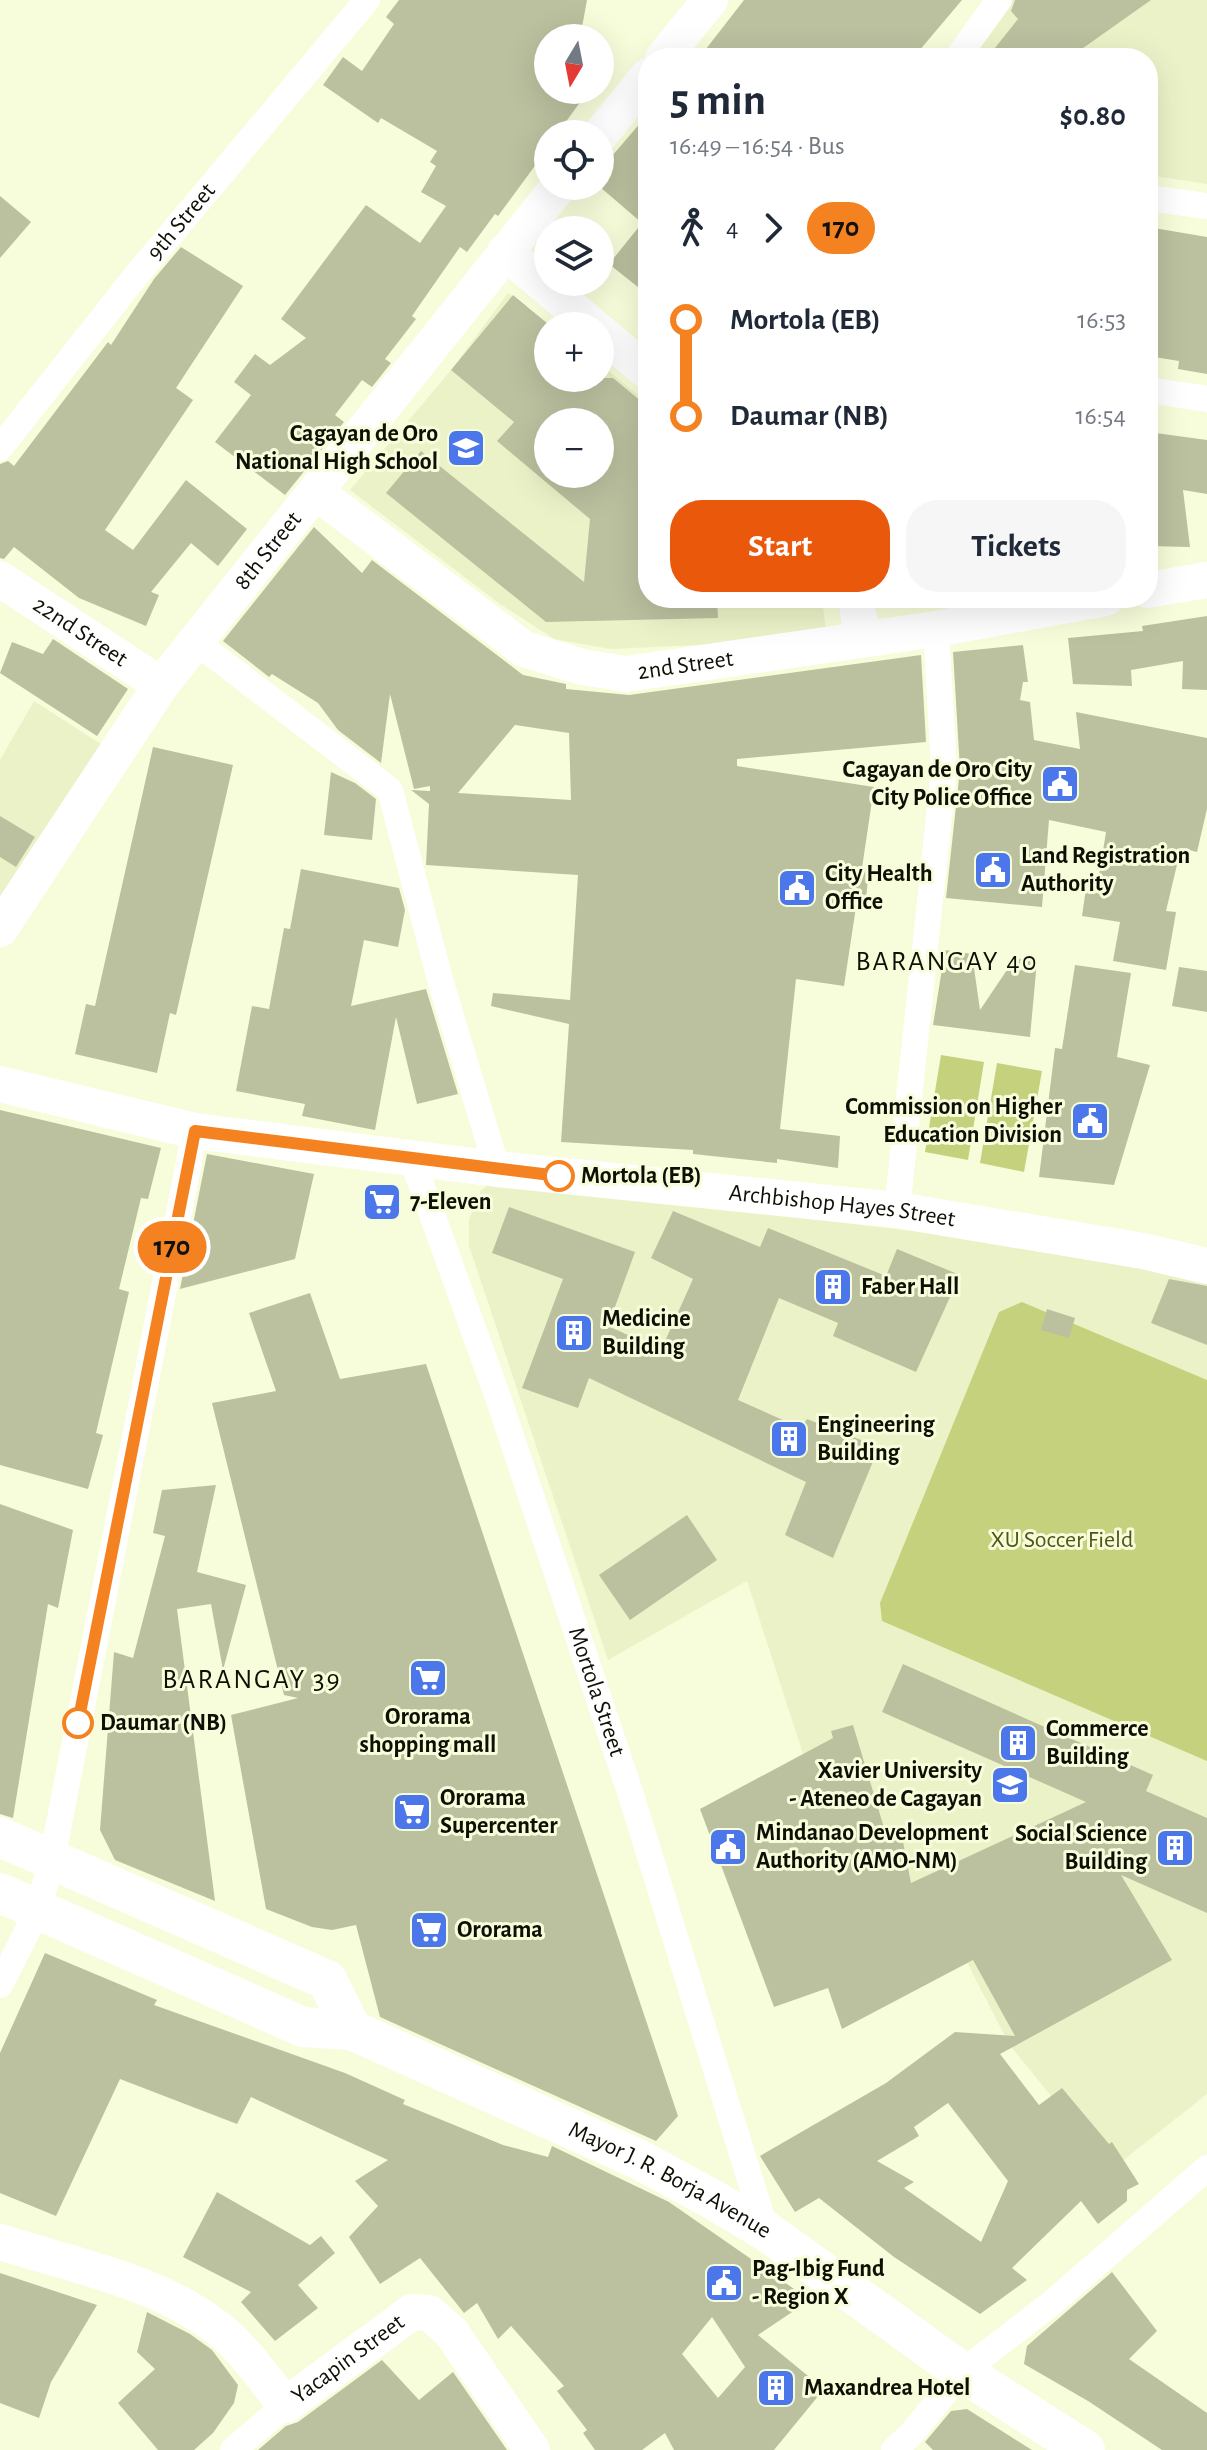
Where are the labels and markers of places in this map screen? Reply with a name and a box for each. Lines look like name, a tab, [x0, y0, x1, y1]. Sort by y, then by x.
place label: Cagayan de Oro National High School	[235, 422, 438, 474]
school or university icon: Cagayan de Oro National High School	[445, 427, 487, 469]
place label: Cagayan de Oro City City Police Office	[843, 758, 1032, 810]
public building icon: Cagayan de Oro City City Police Office	[1039, 763, 1081, 805]
place label: Land Registration Authority	[1021, 844, 1190, 896]
public building icon: Land Registration Authority	[972, 849, 1014, 891]
place label: City Health Office	[825, 862, 932, 914]
public building icon: City Health Office	[776, 867, 818, 909]
place label: Commission on Higher Education Division	[845, 1095, 1063, 1147]
public building icon: Commission on Higher Education Division	[1069, 1100, 1111, 1142]
marker: Mortola (EB)	[544, 1161, 574, 1191]
place label: Mortola (EB)	[581, 1164, 702, 1188]
supermarket icon: 7-Eleven	[361, 1181, 403, 1223]
place label: 7-Eleven	[410, 1190, 491, 1214]
building icon: Faber Hall	[812, 1266, 854, 1308]
place label: Faber Hall	[861, 1275, 959, 1299]
place label: Medicine Building	[602, 1307, 691, 1359]
building icon: Medicine Building	[553, 1312, 595, 1354]
place label: Engineering Building	[817, 1413, 936, 1465]
building icon: Engineering Building	[768, 1418, 810, 1460]
supermarket icon: Ororama shopping mall	[407, 1657, 449, 1699]
place label: Ororama shopping mall	[360, 1705, 496, 1757]
marker: Daumar (NB)	[63, 1708, 93, 1738]
place label: Daumar (NB)	[100, 1711, 227, 1735]
place label: Commerce Building	[1046, 1717, 1149, 1769]
building icon: Commerce Building	[997, 1722, 1039, 1764]
place label: Xavier University - Ateneo de Cagayan	[789, 1759, 982, 1811]
school or university icon: Xavier University - Ateneo de Cagayan	[989, 1764, 1031, 1806]
place label: Ororama Supercenter	[440, 1786, 558, 1838]
supermarket icon: Ororama Supercenter	[391, 1791, 433, 1833]
place label: Mindanao Development Authority (AMO-NM)	[756, 1821, 988, 1873]
place label: Social Science Building	[1015, 1822, 1148, 1874]
public building icon: Mindanao Development Authority (AMO-NM)	[707, 1826, 749, 1868]
building icon: Social Science Building	[1154, 1827, 1196, 1869]
supermarket icon: Ororama	[408, 1909, 450, 1951]
place label: Ororama	[457, 1918, 543, 1942]
place label: Pag-Ibig Fund - Region X	[752, 2257, 885, 2309]
public building icon: Pag-Ibig Fund - Region X	[703, 2262, 745, 2304]
building icon: Maxandrea Hotel	[755, 2367, 797, 2409]
place label: Maxandrea Hotel	[804, 2376, 970, 2400]

